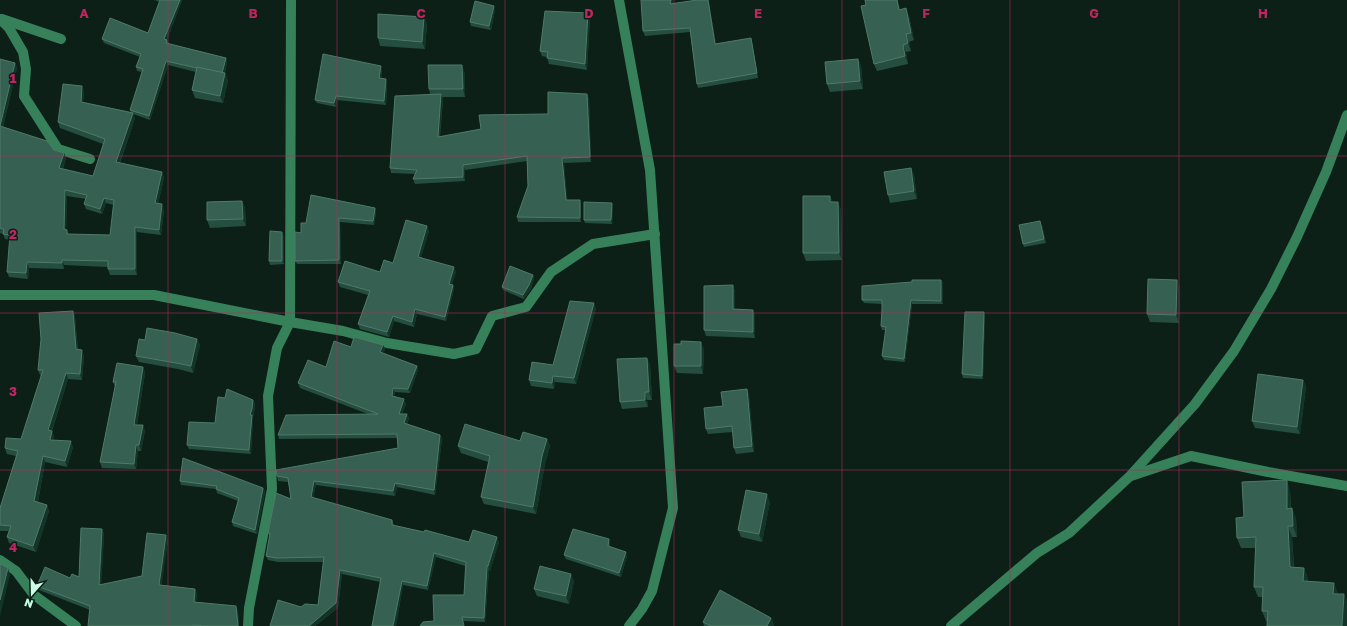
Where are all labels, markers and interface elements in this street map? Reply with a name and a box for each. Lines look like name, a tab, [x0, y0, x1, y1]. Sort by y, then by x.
text: A	[79, 5, 89, 21]
text: B	[248, 5, 258, 21]
text: C	[416, 5, 426, 21]
text: D	[584, 5, 594, 21]
text: E	[754, 5, 762, 21]
text: F	[922, 5, 930, 21]
text: G	[1089, 5, 1099, 21]
text: H	[1258, 5, 1268, 21]
text: 1	[10, 70, 17, 86]
text: 2	[9, 226, 17, 242]
text: 3	[9, 383, 17, 399]
text: 4	[9, 539, 17, 555]
north arrow	[12, 574, 52, 614]
text: N	[22, 596, 35, 611]

